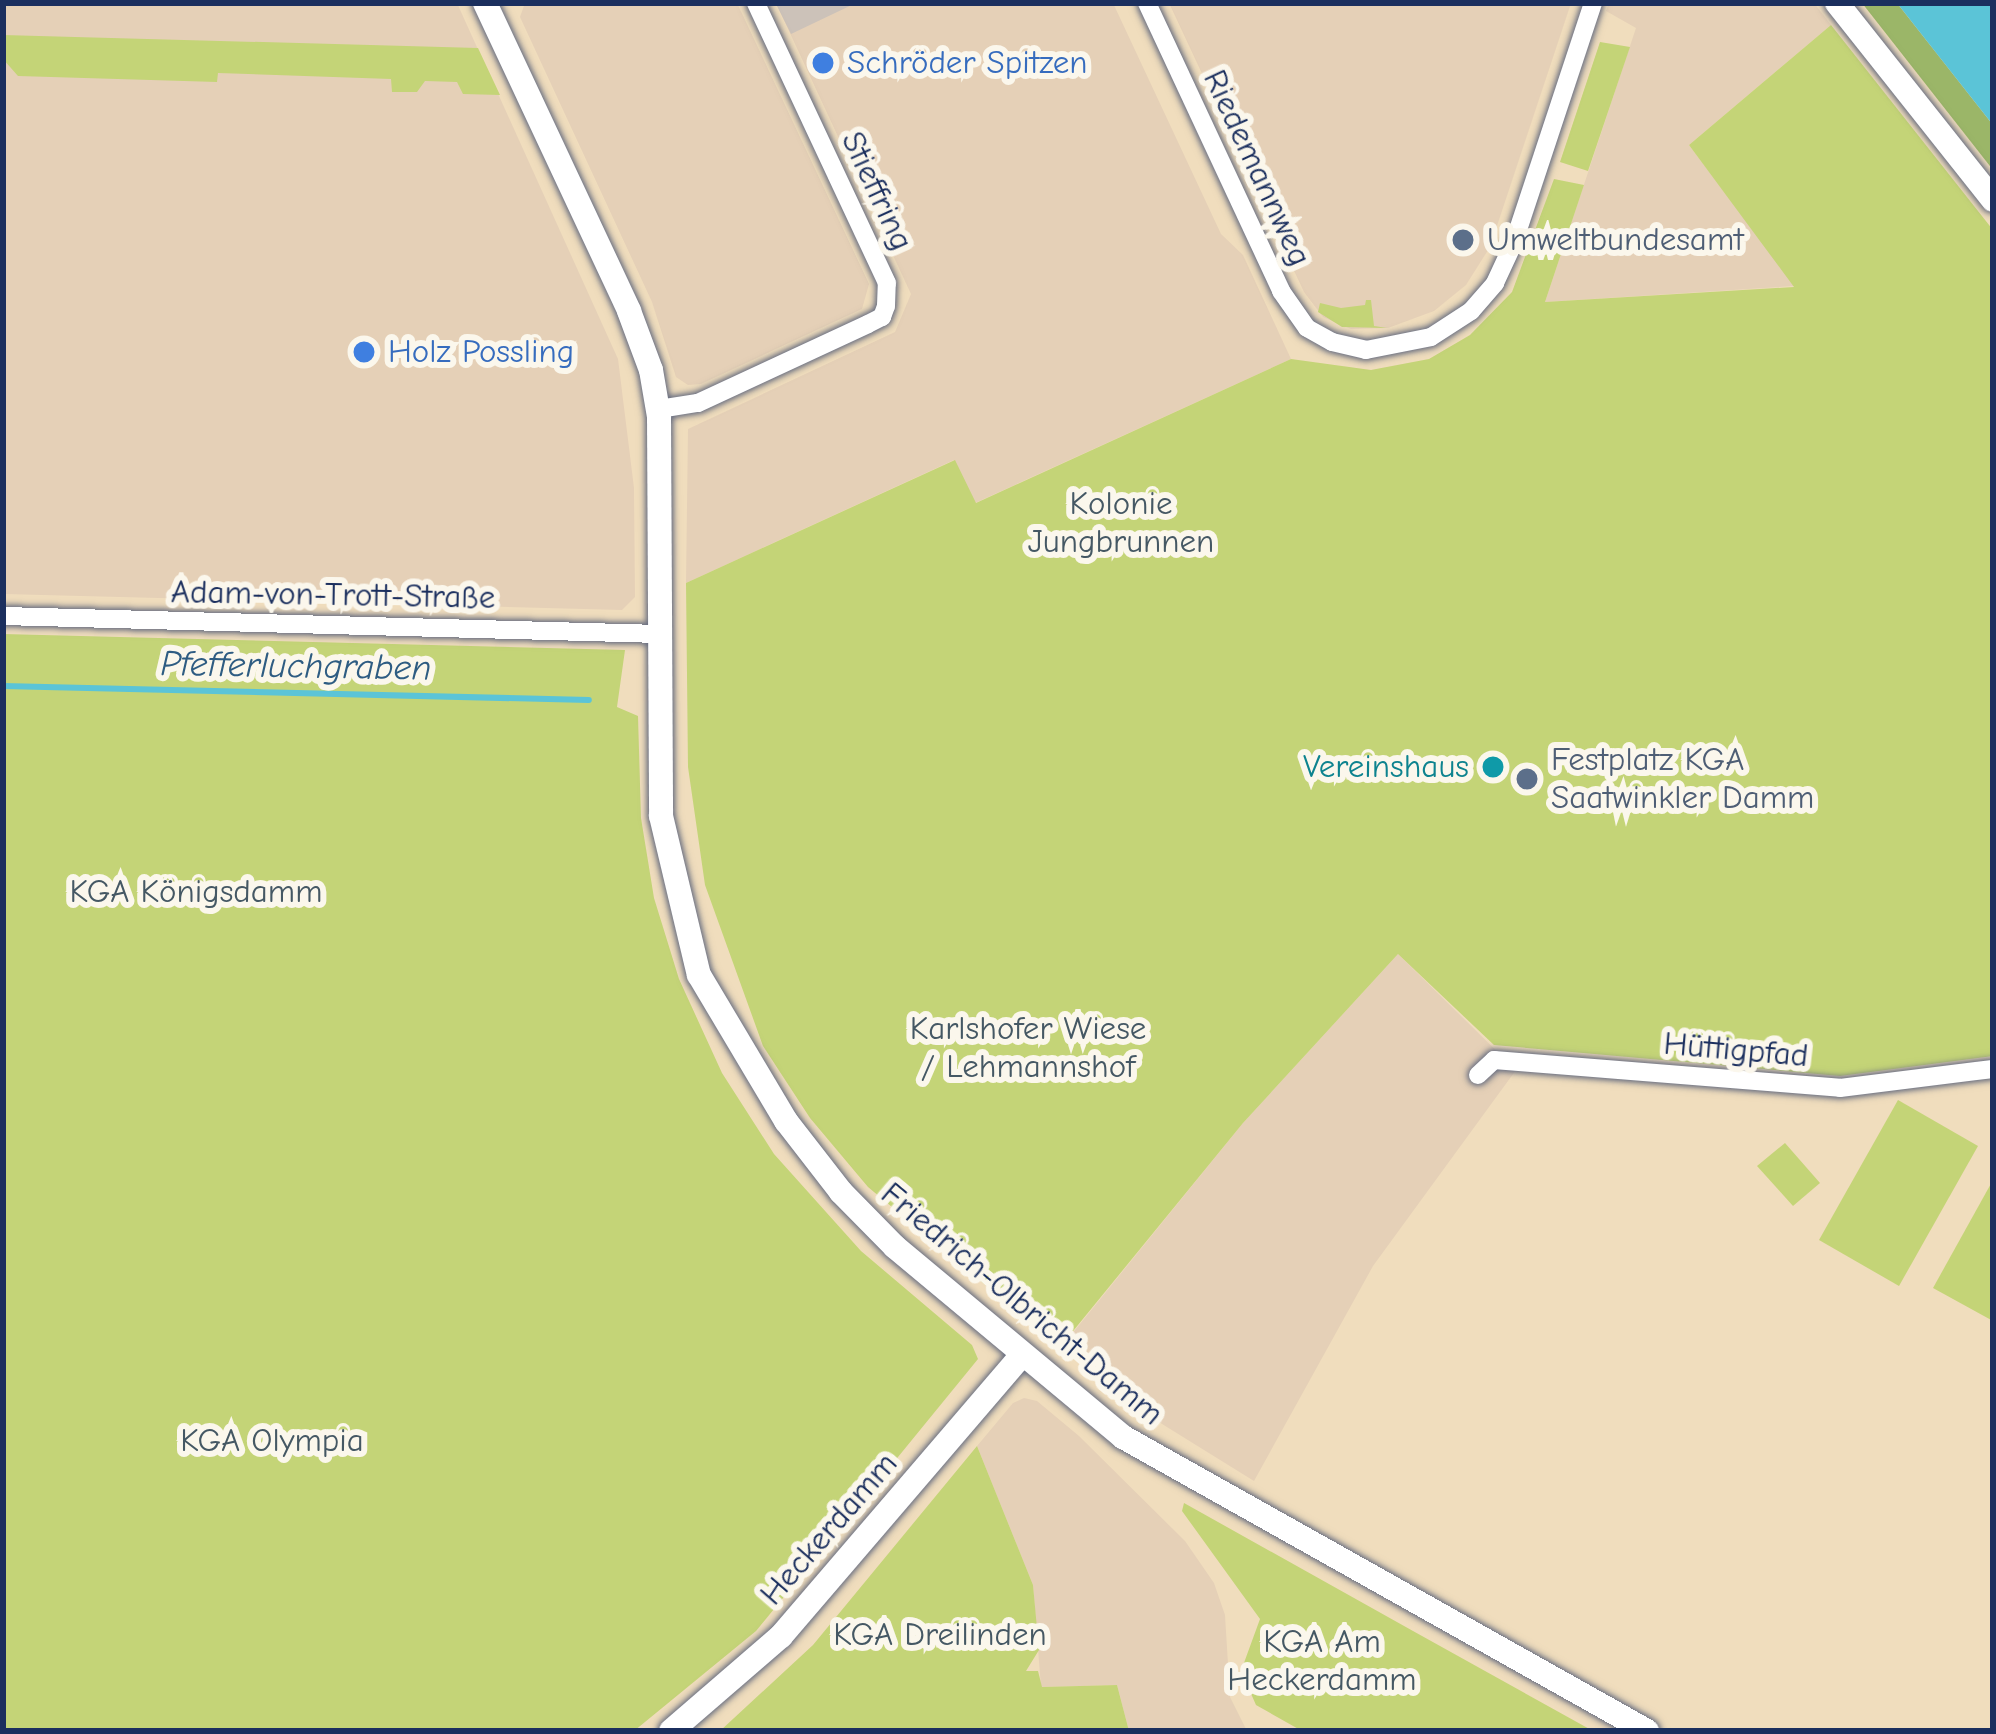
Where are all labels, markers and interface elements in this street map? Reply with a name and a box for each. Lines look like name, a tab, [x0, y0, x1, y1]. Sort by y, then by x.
place label: Schröder Spitzen	[847, 43, 1088, 83]
marker: Schröder Spitzen	[810, 50, 836, 76]
street label: Riedemannweg	[1194, 64, 1320, 272]
street label: Stieffring	[832, 125, 922, 257]
place label: Umweltbundesamt	[1487, 220, 1744, 260]
marker: Umweltbundesamt	[1450, 227, 1476, 253]
place label: Holz Possling	[388, 332, 574, 372]
marker: Holz Possling	[351, 339, 377, 365]
park label: Kolonie Jungbrunnen	[1028, 484, 1214, 562]
street label: Adam-von-Trott-Straße	[170, 572, 496, 618]
water label: Pfefferluchgraben	[160, 642, 432, 690]
place label: Festplatz KGA Saatwinkler Damm	[1551, 740, 1814, 818]
place label: Vereinshaus	[1303, 747, 1469, 787]
marker: Vereinshaus	[1480, 754, 1506, 780]
marker: Festplatz KGA Saatwinkler Damm	[1514, 766, 1540, 792]
park label: KGA Königsdamm	[70, 872, 322, 912]
park label: Karlshofer Wiese / Lehmannshof	[910, 1009, 1146, 1087]
street label: Hüttigpfad	[1662, 1024, 1810, 1076]
street label: Friedrich-Olbricht-Damm	[873, 1174, 1171, 1434]
park label: KGA Olympia	[180, 1421, 364, 1461]
street label: Heckerdamm	[752, 1445, 906, 1613]
park label: KGA Dreilinden	[833, 1615, 1047, 1655]
park label: KGA Am Heckerdamm	[1227, 1622, 1417, 1700]

